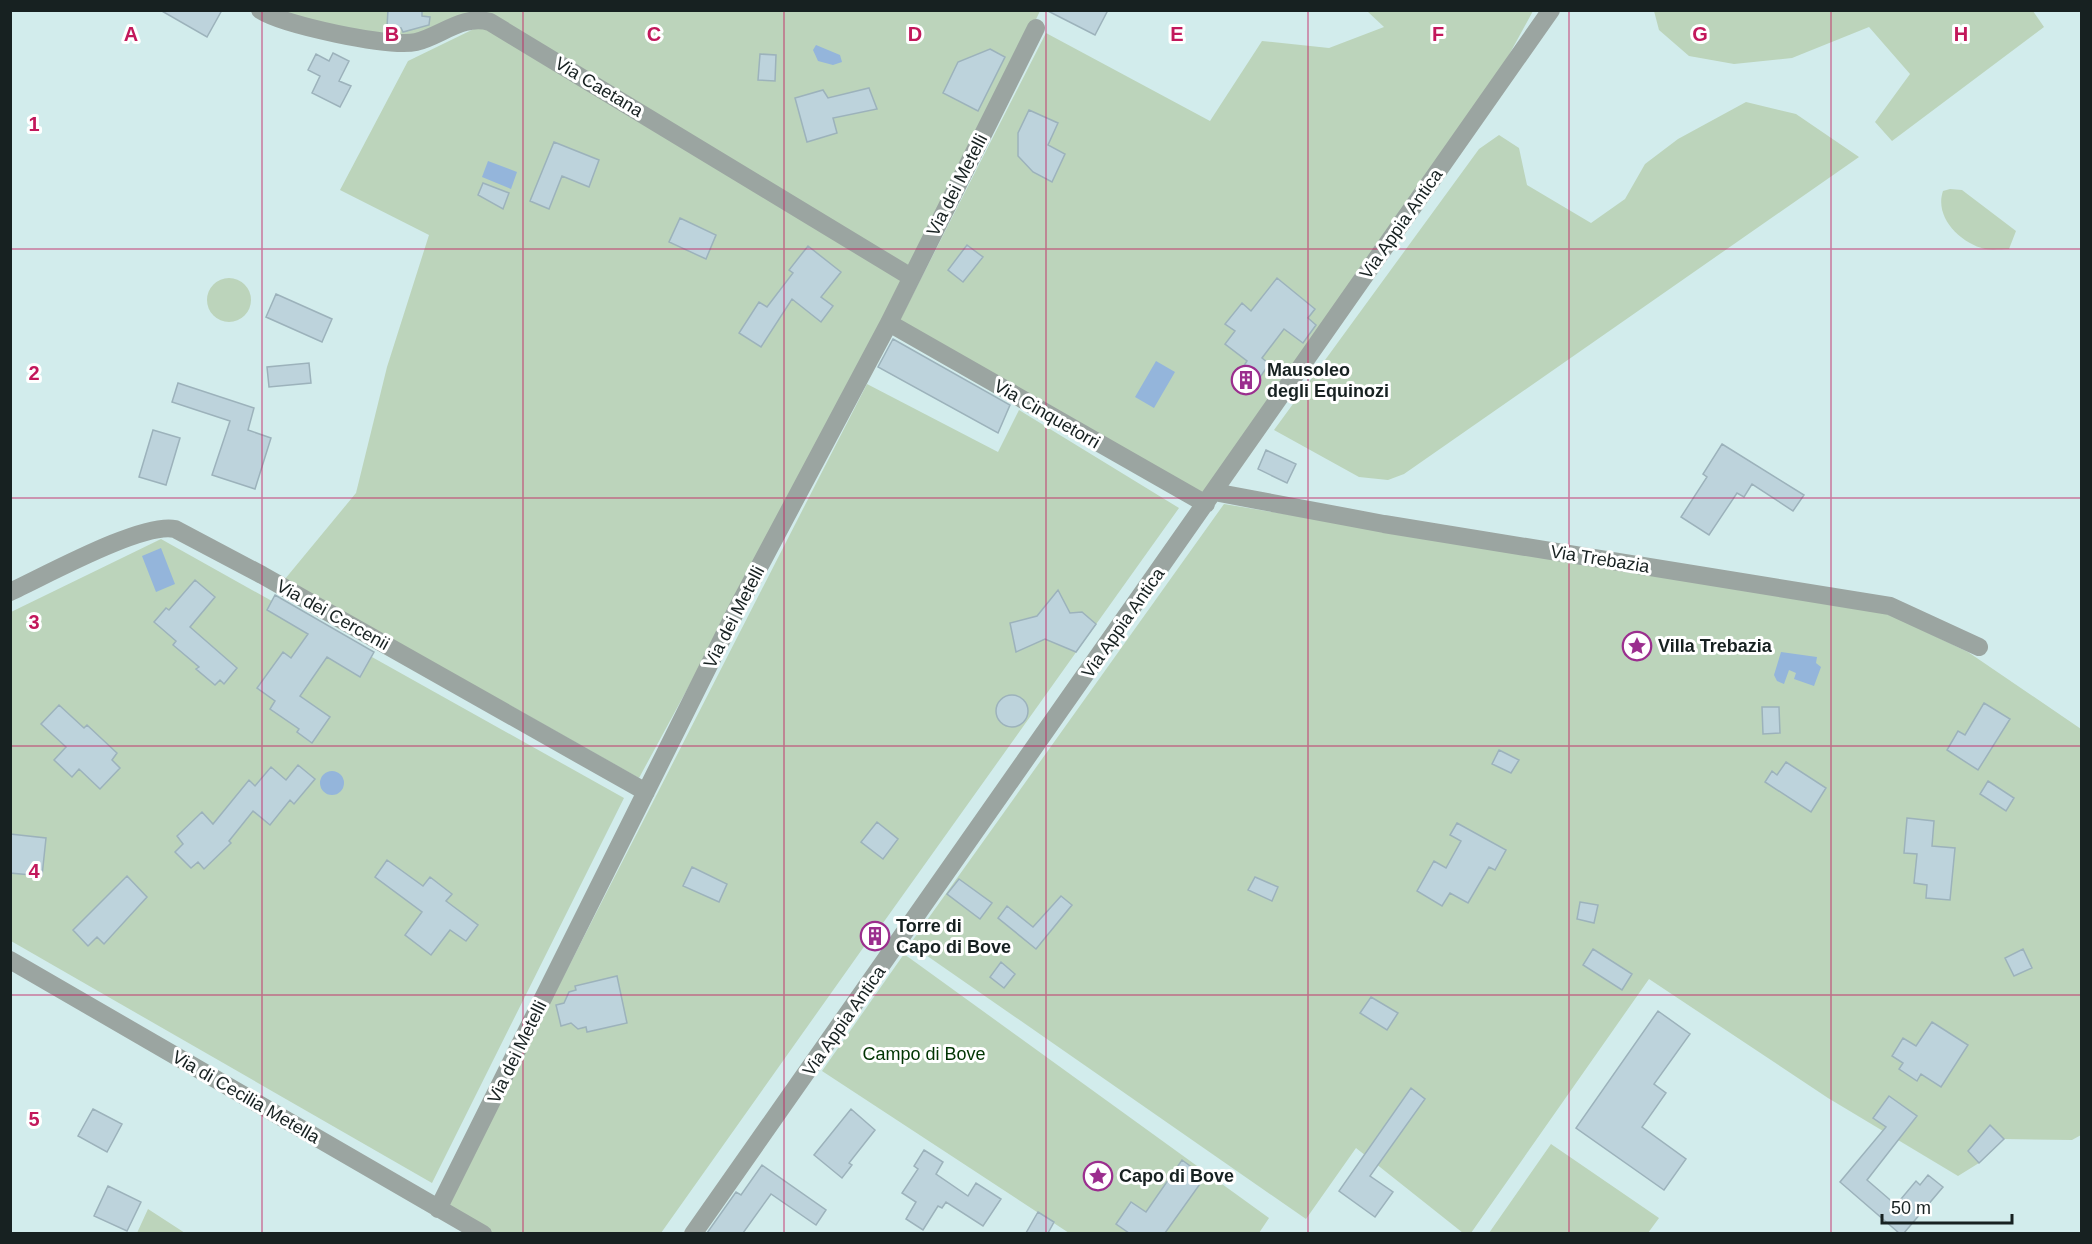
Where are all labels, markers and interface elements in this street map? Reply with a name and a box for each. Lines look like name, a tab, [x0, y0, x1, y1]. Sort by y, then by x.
text: A	[124, 23, 138, 45]
text: B	[385, 23, 399, 45]
text: C	[647, 23, 661, 45]
text: D	[908, 23, 922, 45]
text: E	[1170, 23, 1184, 45]
text: F	[1432, 23, 1444, 45]
text: G	[1692, 23, 1708, 45]
text: H	[1954, 23, 1968, 45]
street label: Via Caetana	[552, 53, 647, 122]
text: 1	[28, 113, 40, 135]
street label: Via dei Metelli	[923, 131, 991, 239]
street label: Via Appia Antica	[1356, 164, 1447, 283]
place label: Mausoleo degli Equinozi	[1267, 360, 1389, 401]
text: 2	[28, 362, 40, 384]
building icon: Mausoleo degli Equinozi	[1230, 364, 1262, 396]
street label: Via Cinquetorri	[991, 376, 1103, 452]
street label: Via Trebazia	[1549, 541, 1652, 577]
street label: Via dei Metelli	[700, 563, 768, 671]
street label: Via Appia Antica	[1078, 563, 1169, 682]
street label: Via dei Cercenii	[273, 576, 393, 654]
text: 3	[28, 611, 40, 633]
place icon: Villa Trebazia	[1621, 630, 1653, 662]
place label: Villa Trebazia	[1658, 636, 1773, 656]
text: 4	[28, 860, 40, 882]
place label: Torre di Capo di Bove	[896, 916, 1011, 957]
building icon: Torre di Capo di Bove	[859, 920, 891, 952]
street label: Via Appia Antica	[799, 961, 890, 1080]
street label: Via dei Metelli	[484, 997, 550, 1107]
park label: Campo di Bove	[862, 1044, 986, 1064]
street label: Via di Cecilia Metella	[169, 1047, 324, 1148]
text: 5	[28, 1108, 40, 1130]
place icon: Capo di Bove	[1082, 1160, 1114, 1192]
place label: Capo di Bove	[1119, 1166, 1234, 1186]
scale bar	[1882, 1187, 2012, 1225]
text: 50 m	[1891, 1198, 1931, 1218]

